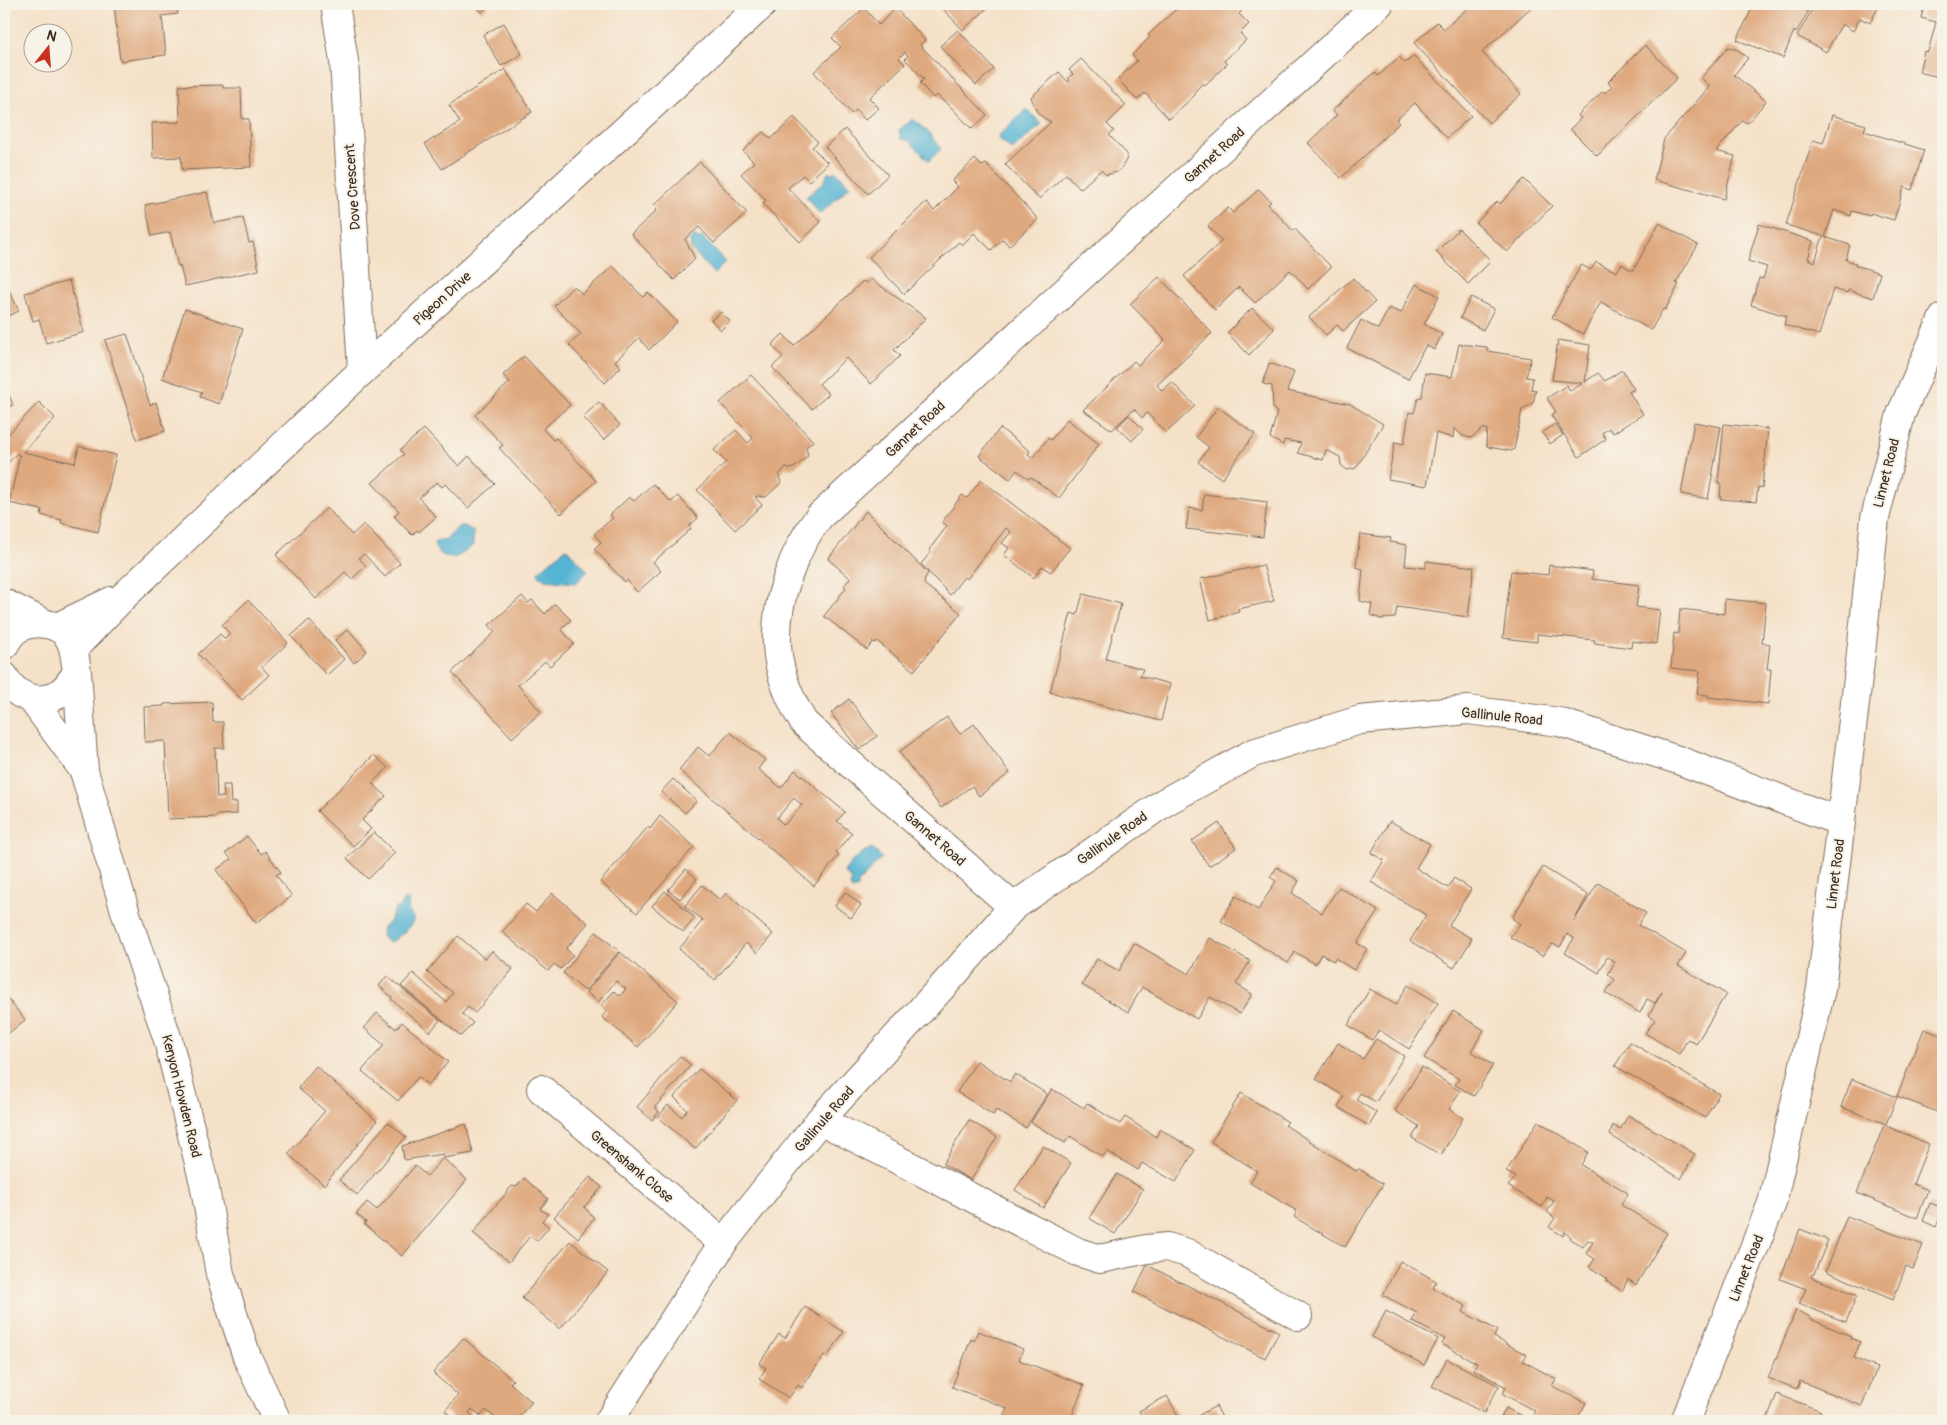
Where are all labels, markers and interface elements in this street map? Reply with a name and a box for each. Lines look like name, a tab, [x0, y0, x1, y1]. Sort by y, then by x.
north arrow	[22, 22, 72, 72]
text: N	[45, 27, 59, 46]
street label: Gannet Road	[1180, 124, 1248, 187]
street label: Dove Crescent	[341, 143, 364, 231]
street label: Pigeon Drive	[410, 268, 475, 329]
street label: Gannet Road	[882, 397, 949, 461]
street label: Linnet Road	[1870, 437, 1903, 509]
street label: Gallinule Road	[1460, 704, 1544, 729]
street label: Gannet Road	[900, 807, 969, 870]
street label: Gallinule Road	[1074, 808, 1151, 869]
street label: Linnet Road	[1823, 838, 1848, 910]
street label: Kenyon Howden Road	[158, 1033, 205, 1160]
street label: Gallinule Road	[791, 1083, 858, 1156]
street label: Greenshank Close	[587, 1127, 677, 1206]
street label: Linnet Road	[1725, 1232, 1768, 1304]

